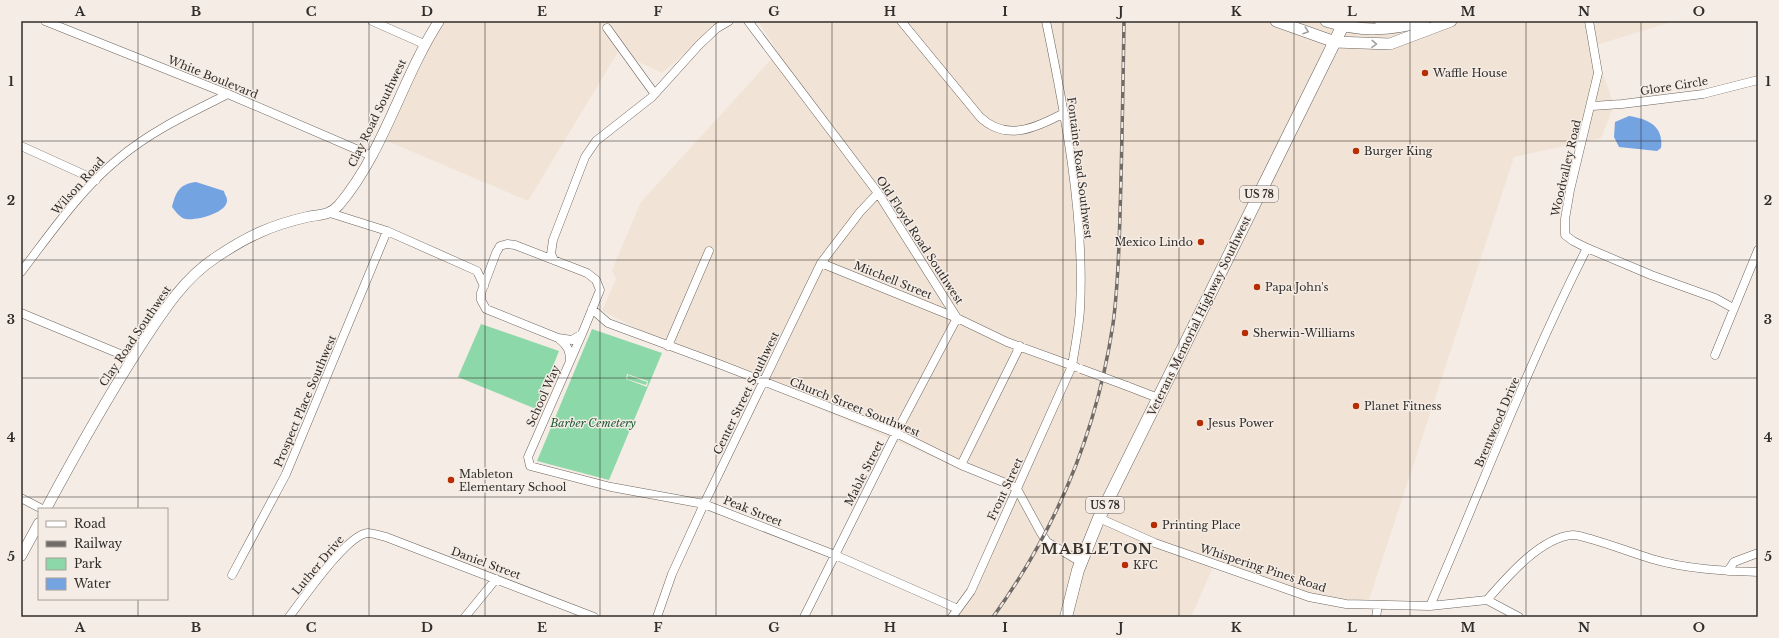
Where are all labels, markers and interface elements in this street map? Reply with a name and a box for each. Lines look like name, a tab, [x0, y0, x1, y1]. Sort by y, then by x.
text: A	[74, 3, 86, 20]
text: B	[191, 3, 201, 20]
text: C	[306, 3, 317, 20]
text: D	[421, 3, 433, 20]
text: E	[537, 3, 547, 20]
text: F	[654, 3, 663, 20]
text: G	[768, 3, 780, 20]
text: H	[884, 3, 896, 20]
text: I	[1002, 3, 1008, 20]
text: J	[1115, 3, 1124, 20]
text: K	[1231, 3, 1242, 20]
text: L	[1347, 3, 1357, 20]
text: M	[1461, 3, 1476, 20]
text: N	[1578, 3, 1590, 20]
text: O	[1693, 3, 1705, 20]
one-way arrow	[1302, 27, 1309, 35]
one-way arrow	[1371, 39, 1377, 48]
street label: White Boulevard	[165, 52, 261, 102]
street label: Clay Road Southwest	[345, 56, 410, 169]
place label: Waffle House	[1432, 66, 1507, 80]
marker: Waffle House	[1420, 68, 1430, 78]
text: 1	[8, 73, 14, 90]
text: 1	[1765, 73, 1771, 90]
street label: Glore Circle	[1639, 74, 1709, 98]
street label: Fontaine Road Southwest	[1064, 96, 1096, 241]
street label: Woodvalley Road	[1548, 118, 1584, 219]
place label: Burger King	[1364, 144, 1433, 158]
marker: Burger King	[1351, 146, 1361, 156]
street label: Wilson Road	[48, 154, 108, 218]
street label: Old Floyd Road Southwest	[873, 173, 967, 307]
road number: US 78	[1240, 186, 1278, 202]
text: 2	[7, 192, 15, 209]
text: 2	[1764, 192, 1772, 209]
street label: Veterans Memorial Highway Southwest	[1144, 213, 1254, 419]
place label: Mexico Lindo	[1114, 235, 1193, 249]
marker: Mexico Lindo	[1196, 237, 1206, 247]
street label: Mitchell Street	[852, 258, 935, 302]
place label: Papa John's	[1265, 280, 1328, 294]
street label: Clay Road Southwest	[96, 282, 174, 389]
marker: Papa John's	[1252, 282, 1262, 292]
text: 3	[7, 311, 15, 328]
text: 3	[1764, 311, 1772, 328]
place label: Sherwin-Williams	[1253, 326, 1355, 340]
street label: Center Street Southwest	[710, 328, 782, 457]
marker: Sherwin-Williams	[1240, 328, 1250, 338]
street label: Prospect Place Southwest	[271, 332, 340, 469]
street label: School Way	[523, 363, 563, 429]
street label: Church Street Southwest	[788, 374, 923, 440]
street label: Brentwood Drive	[1472, 375, 1522, 469]
place label: Planet Fitness	[1364, 399, 1442, 413]
marker: Planet Fitness	[1351, 401, 1361, 411]
park label: Barber Cemetery	[549, 416, 636, 430]
place label: Jesus Power	[1206, 416, 1275, 430]
marker: Jesus Power	[1195, 418, 1205, 428]
text: 4	[7, 429, 16, 446]
text: 4	[1764, 429, 1773, 446]
street label: Mable Street	[842, 437, 887, 508]
street label: Front Street	[984, 455, 1026, 523]
place label: Mableton Elementary School	[459, 467, 567, 494]
marker: Mableton Elementary School	[446, 475, 456, 485]
street label: Peak Street	[721, 493, 785, 530]
road number: US 78	[1086, 497, 1124, 513]
legend	[38, 508, 168, 600]
text: Road	[74, 516, 106, 531]
place label: Printing Place	[1162, 518, 1241, 532]
marker: Printing Place	[1149, 520, 1159, 530]
street label: Luther Drive	[289, 533, 347, 597]
text: Railway	[74, 536, 123, 551]
district label: MABLETON	[1041, 539, 1153, 558]
street label: Whispering Pines Road	[1197, 541, 1328, 595]
street label: Daniel Street	[449, 544, 524, 582]
text: 5	[7, 548, 15, 565]
text: 5	[1764, 548, 1772, 565]
text: Park	[74, 556, 102, 571]
place label: KFC	[1133, 558, 1158, 572]
marker: KFC	[1120, 560, 1130, 570]
text: Water	[73, 576, 111, 591]
text: A	[74, 619, 86, 636]
text: B	[191, 619, 201, 636]
text: C	[306, 619, 317, 636]
text: D	[421, 619, 433, 636]
text: E	[537, 619, 547, 636]
text: F	[654, 619, 663, 636]
text: G	[768, 619, 780, 636]
text: H	[884, 619, 896, 636]
text: I	[1002, 619, 1008, 636]
text: J	[1115, 619, 1124, 636]
text: K	[1231, 619, 1242, 636]
text: L	[1347, 619, 1357, 636]
text: M	[1461, 619, 1476, 636]
text: N	[1578, 619, 1590, 636]
text: O	[1693, 619, 1705, 636]

